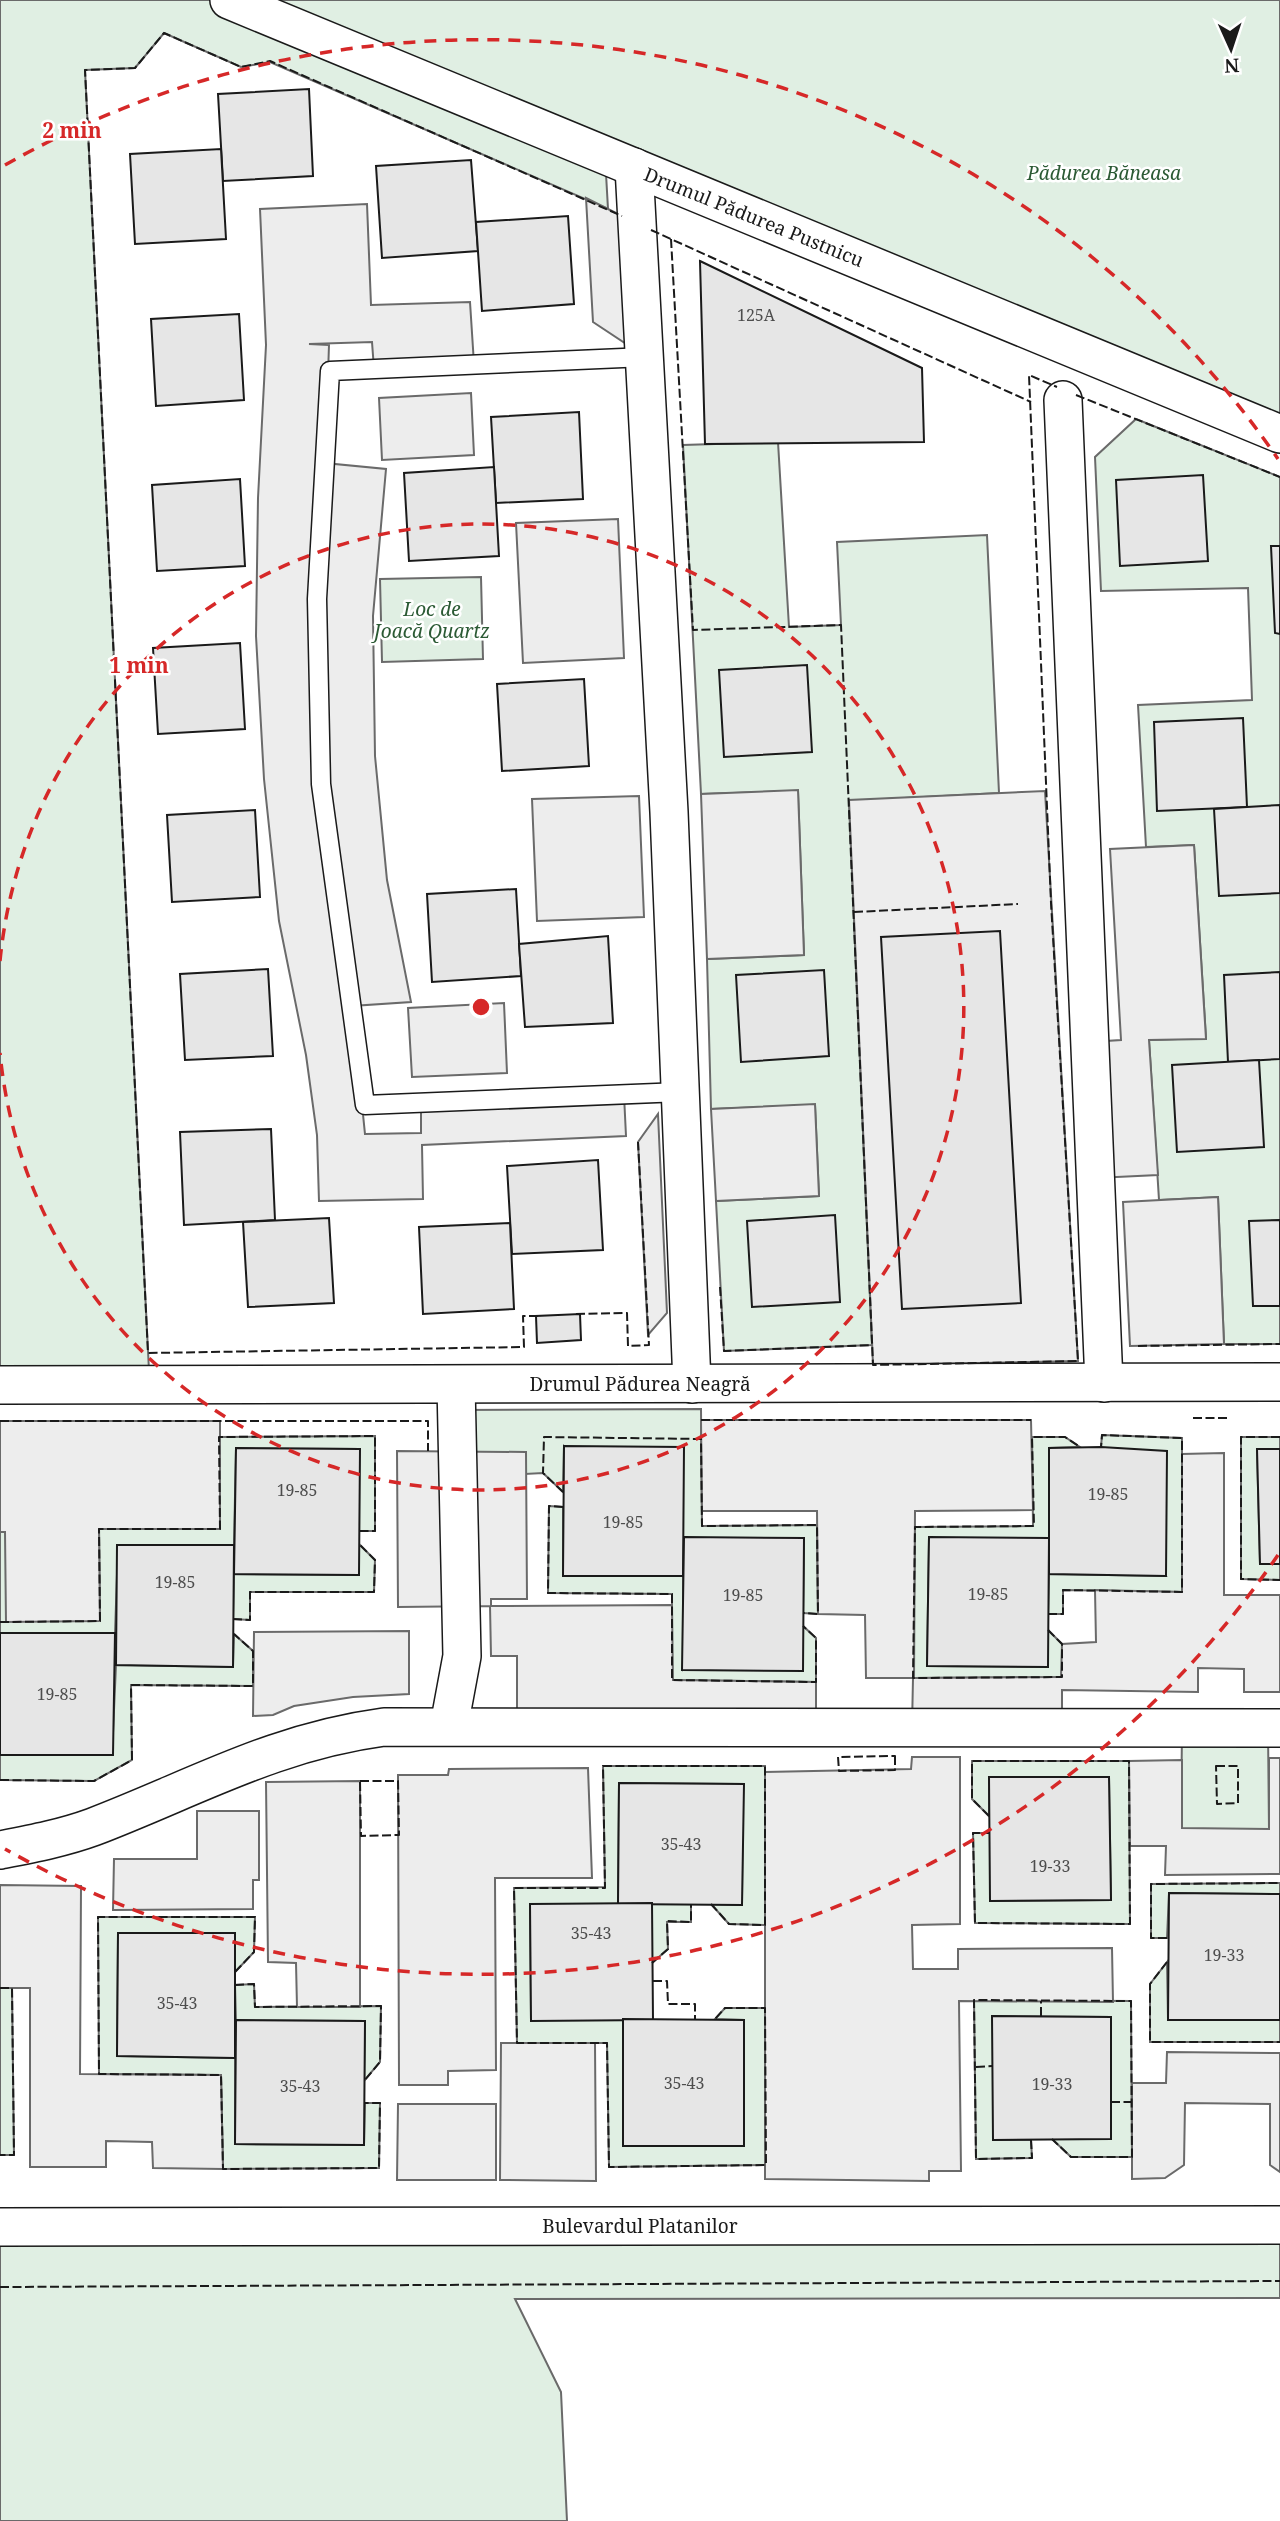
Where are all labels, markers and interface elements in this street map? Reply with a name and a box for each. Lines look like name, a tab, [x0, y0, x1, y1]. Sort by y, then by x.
north arrow	[1196, 14, 1266, 84]
text: N	[1224, 53, 1240, 79]
text: 2 min	[42, 116, 102, 144]
park label: Pădurea Băneasa	[1026, 160, 1181, 186]
street label: Drumul Pădurea Pustnicu	[640, 161, 868, 273]
house number: 125A	[737, 304, 776, 326]
park label: Loc de Joacă Quartz	[371, 596, 490, 644]
text: 1 min	[109, 651, 169, 679]
centre of rings	[469, 995, 493, 1019]
street label: Drumul Pădurea Neagră	[529, 1371, 751, 1397]
house number: 19-85	[277, 1479, 317, 1501]
house number: 19-85	[1088, 1483, 1128, 1505]
house number: 19-85	[603, 1511, 643, 1533]
house number: 19-85	[155, 1571, 195, 1593]
house number: 19-85	[968, 1583, 1008, 1605]
house number: 19-85	[723, 1584, 763, 1606]
house number: 19-85	[37, 1683, 77, 1705]
house number: 35-43	[661, 1833, 701, 1855]
house number: 19-33	[1030, 1855, 1070, 1877]
house number: 35-43	[571, 1922, 611, 1944]
house number: 19-33	[1204, 1944, 1244, 1966]
house number: 35-43	[157, 1992, 197, 2014]
house number: 35-43	[664, 2072, 704, 2094]
house number: 19-33	[1032, 2073, 1072, 2095]
house number: 35-43	[280, 2075, 320, 2097]
street label: Bulevardul Platanilor	[542, 2213, 738, 2239]

